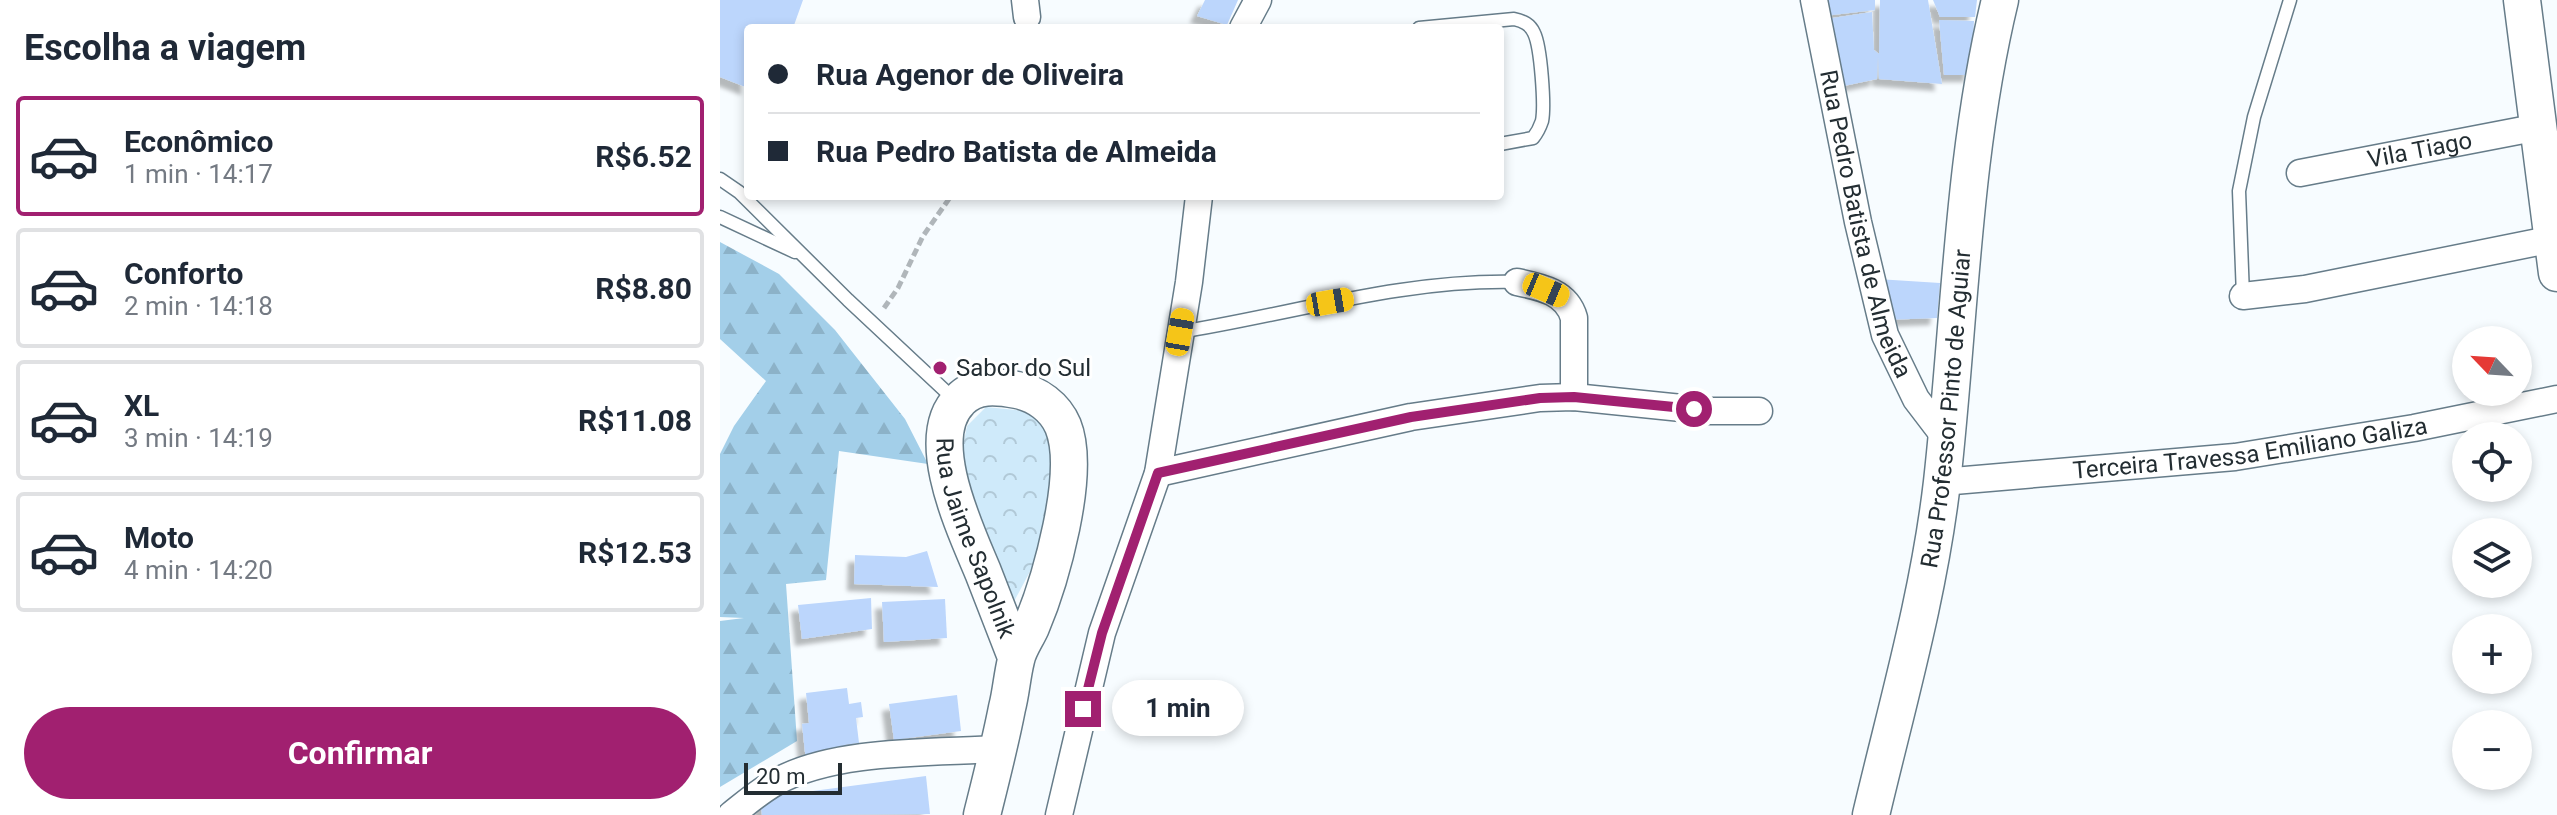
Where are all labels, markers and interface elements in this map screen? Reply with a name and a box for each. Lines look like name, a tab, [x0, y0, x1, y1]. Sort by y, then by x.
text: Escolha a viagem	[24, 27, 306, 69]
text: Rua Agenor de Oliveira	[816, 57, 1124, 92]
street label: Rua Pedro Batista de Almeida	[1814, 67, 1918, 382]
icon: car	[28, 120, 100, 192]
text: Econômico	[124, 124, 273, 159]
street label: Vila Tiago	[2365, 126, 2474, 174]
text: Rua Pedro Batista de Almeida	[816, 134, 1217, 169]
text: R$6.52	[595, 139, 692, 174]
text: 1 min · 14:17	[124, 159, 273, 189]
street label: Rua Professor Pinto de Aguiar	[1915, 248, 1977, 570]
icon: car	[28, 252, 100, 324]
text: Conforto	[124, 256, 243, 291]
car	[1519, 270, 1573, 310]
text: R$8.80	[595, 271, 692, 306]
car	[1304, 286, 1356, 318]
text: 2 min · 14:18	[124, 291, 273, 321]
car	[1164, 306, 1196, 358]
north arrow	[2452, 326, 2532, 406]
map controls	[2452, 326, 2532, 790]
place label: Sabor do Sul	[956, 354, 1091, 382]
marker: Sabor do Sul	[931, 359, 949, 377]
icon: car	[28, 384, 100, 456]
text: XL	[124, 388, 159, 423]
route start	[1676, 391, 1712, 427]
text: R$11.08	[578, 403, 692, 438]
street label: Terceira Travessa Emiliano Galiza	[2072, 412, 2430, 485]
button: locate	[2452, 422, 2532, 502]
text: 3 min · 14:19	[124, 423, 273, 453]
street label: Rua Jaime Sapolnik	[930, 437, 1021, 643]
icon: car	[28, 516, 100, 588]
button: layers	[2452, 518, 2532, 598]
text: Moto	[124, 520, 194, 555]
text: R$12.53	[578, 535, 692, 570]
text: 4 min · 14:20	[124, 555, 273, 585]
button: +	[2452, 614, 2532, 694]
callout: 1 min	[1111, 681, 1243, 737]
route end	[1065, 691, 1101, 727]
text: 1 min	[1145, 693, 1211, 723]
button: Confirmar	[24, 707, 696, 799]
button: −	[2452, 710, 2532, 790]
scale bar	[744, 759, 842, 795]
text: 20 m	[756, 764, 805, 789]

